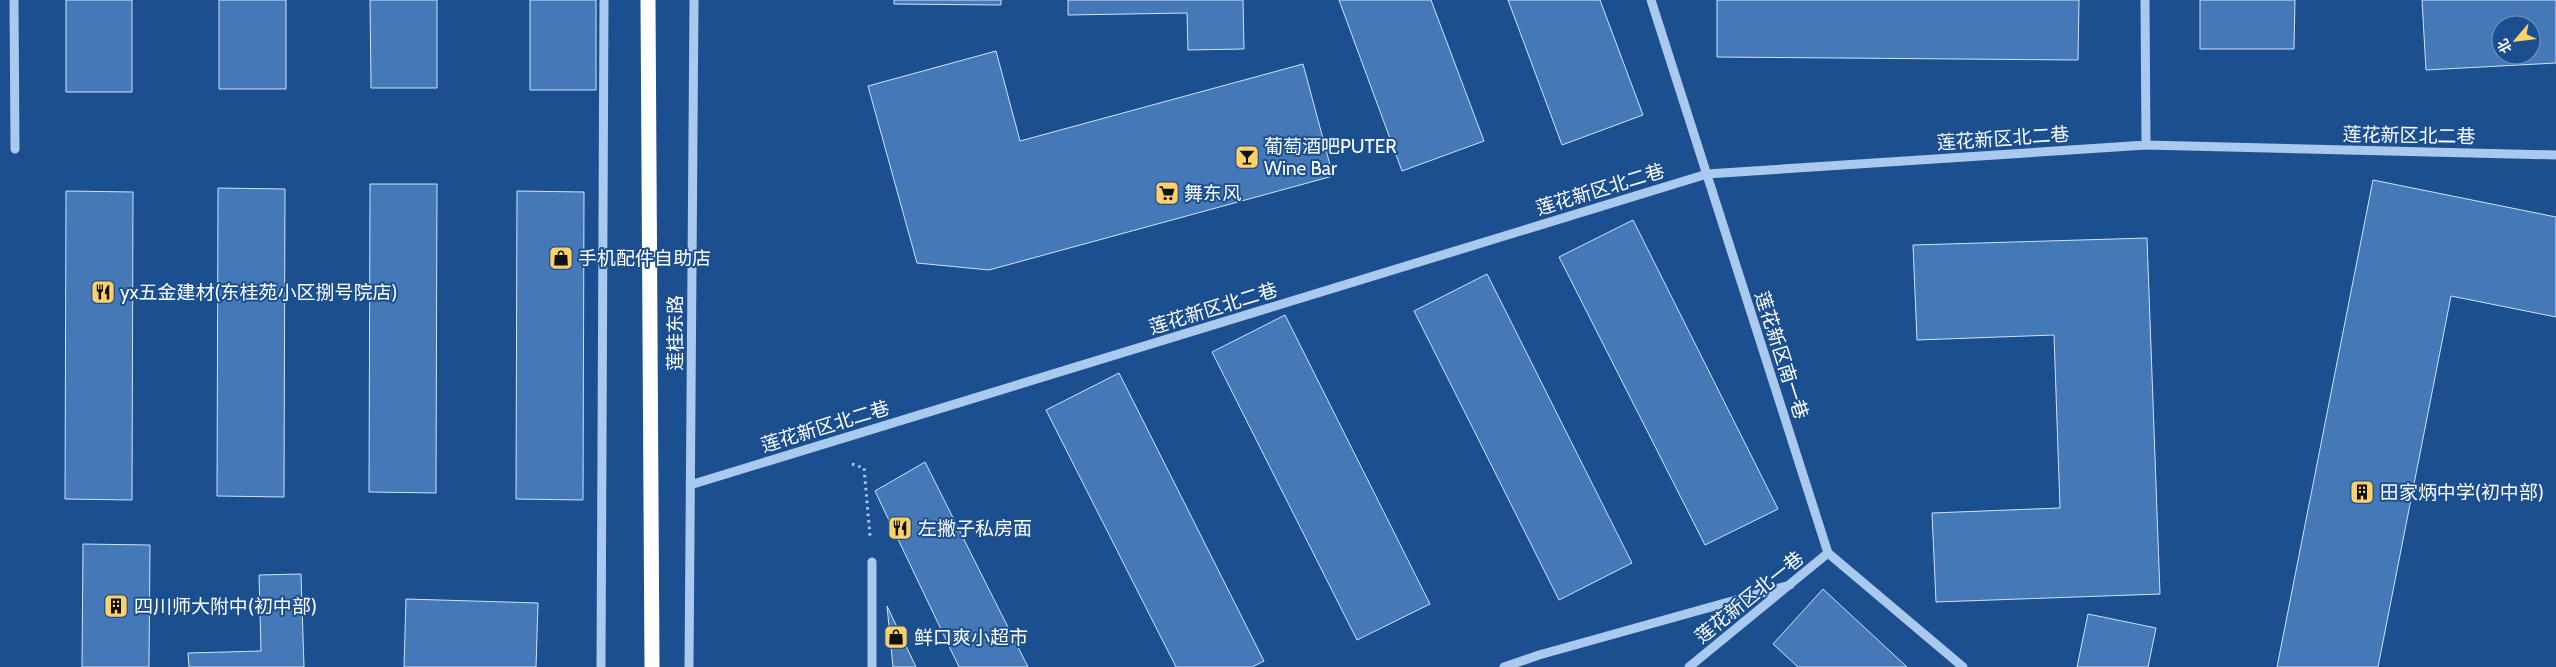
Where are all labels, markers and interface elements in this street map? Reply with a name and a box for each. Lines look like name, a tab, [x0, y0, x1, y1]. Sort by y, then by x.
north arrow	[2491, 15, 2541, 65]
text: 北	[2493, 36, 2516, 57]
street label: 莲花新区北二巷	[1936, 122, 2070, 155]
street label: 莲花新区北二巷	[2342, 123, 2476, 148]
place label: 葡萄酒吧PUTER Wine Bar	[1264, 135, 1397, 180]
bar icon: 葡萄酒吧PUTER Wine Bar	[1234, 144, 1260, 170]
street label: 莲花新区北二巷	[1533, 159, 1667, 220]
supermarket icon: 舞东风	[1154, 180, 1180, 206]
place label: 舞东风	[1184, 182, 1241, 205]
shop icon: 手机配件自助店	[548, 245, 574, 271]
place label: 手机配件自助店	[578, 247, 711, 270]
street label: 莲花新区北二巷	[1146, 278, 1280, 339]
restaurant icon: yx五金建材(东桂苑小区捌号院店)	[90, 279, 116, 305]
place label: yx五金建材(东桂苑小区捌号院店)	[120, 281, 398, 304]
street label: 莲花新区南一巷	[1750, 288, 1813, 422]
street label: 莲桂东路	[664, 295, 687, 371]
street label: 莲花新区北二巷	[758, 396, 892, 457]
building icon: 田家炳中学(初中部)	[2349, 479, 2375, 505]
place label: 田家炳中学(初中部)	[2380, 481, 2544, 504]
restaurant icon: 左撇子私房面	[887, 515, 913, 541]
place label: 左撇子私房面	[918, 517, 1032, 540]
street label: 莲花新区北一巷	[1690, 547, 1808, 648]
building icon: 四川师大附中(初中部)	[103, 593, 129, 619]
place label: 四川师大附中(初中部)	[134, 595, 317, 618]
shop icon: 鲜口爽小超市	[883, 624, 909, 650]
place label: 鲜口爽小超市	[914, 626, 1028, 649]

